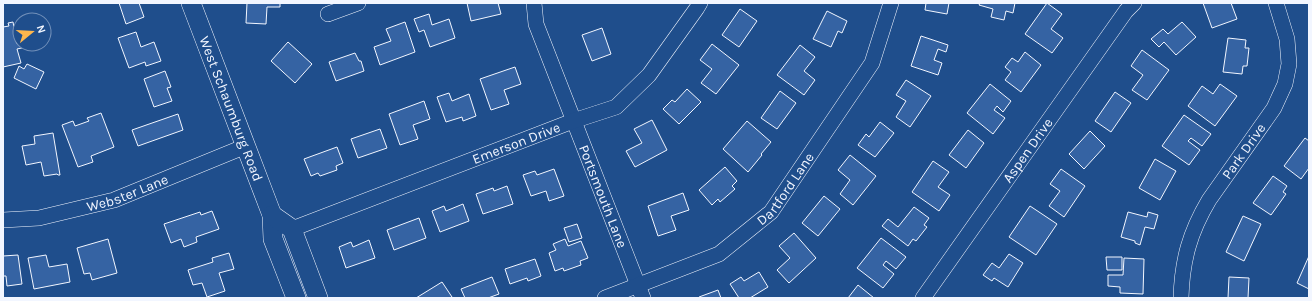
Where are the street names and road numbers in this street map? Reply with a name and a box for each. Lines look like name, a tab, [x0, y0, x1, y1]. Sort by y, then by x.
street label: West Schaumburg Road	[196, 34, 267, 183]
street label: Aspen Drive	[999, 115, 1056, 186]
street label: Emerson Drive	[470, 118, 562, 167]
street label: Park Drive	[1218, 120, 1269, 182]
street label: Portsmouth Lane	[575, 142, 631, 250]
street label: Dartford Lane	[753, 149, 817, 229]
street label: Webster Lane	[85, 170, 171, 215]

